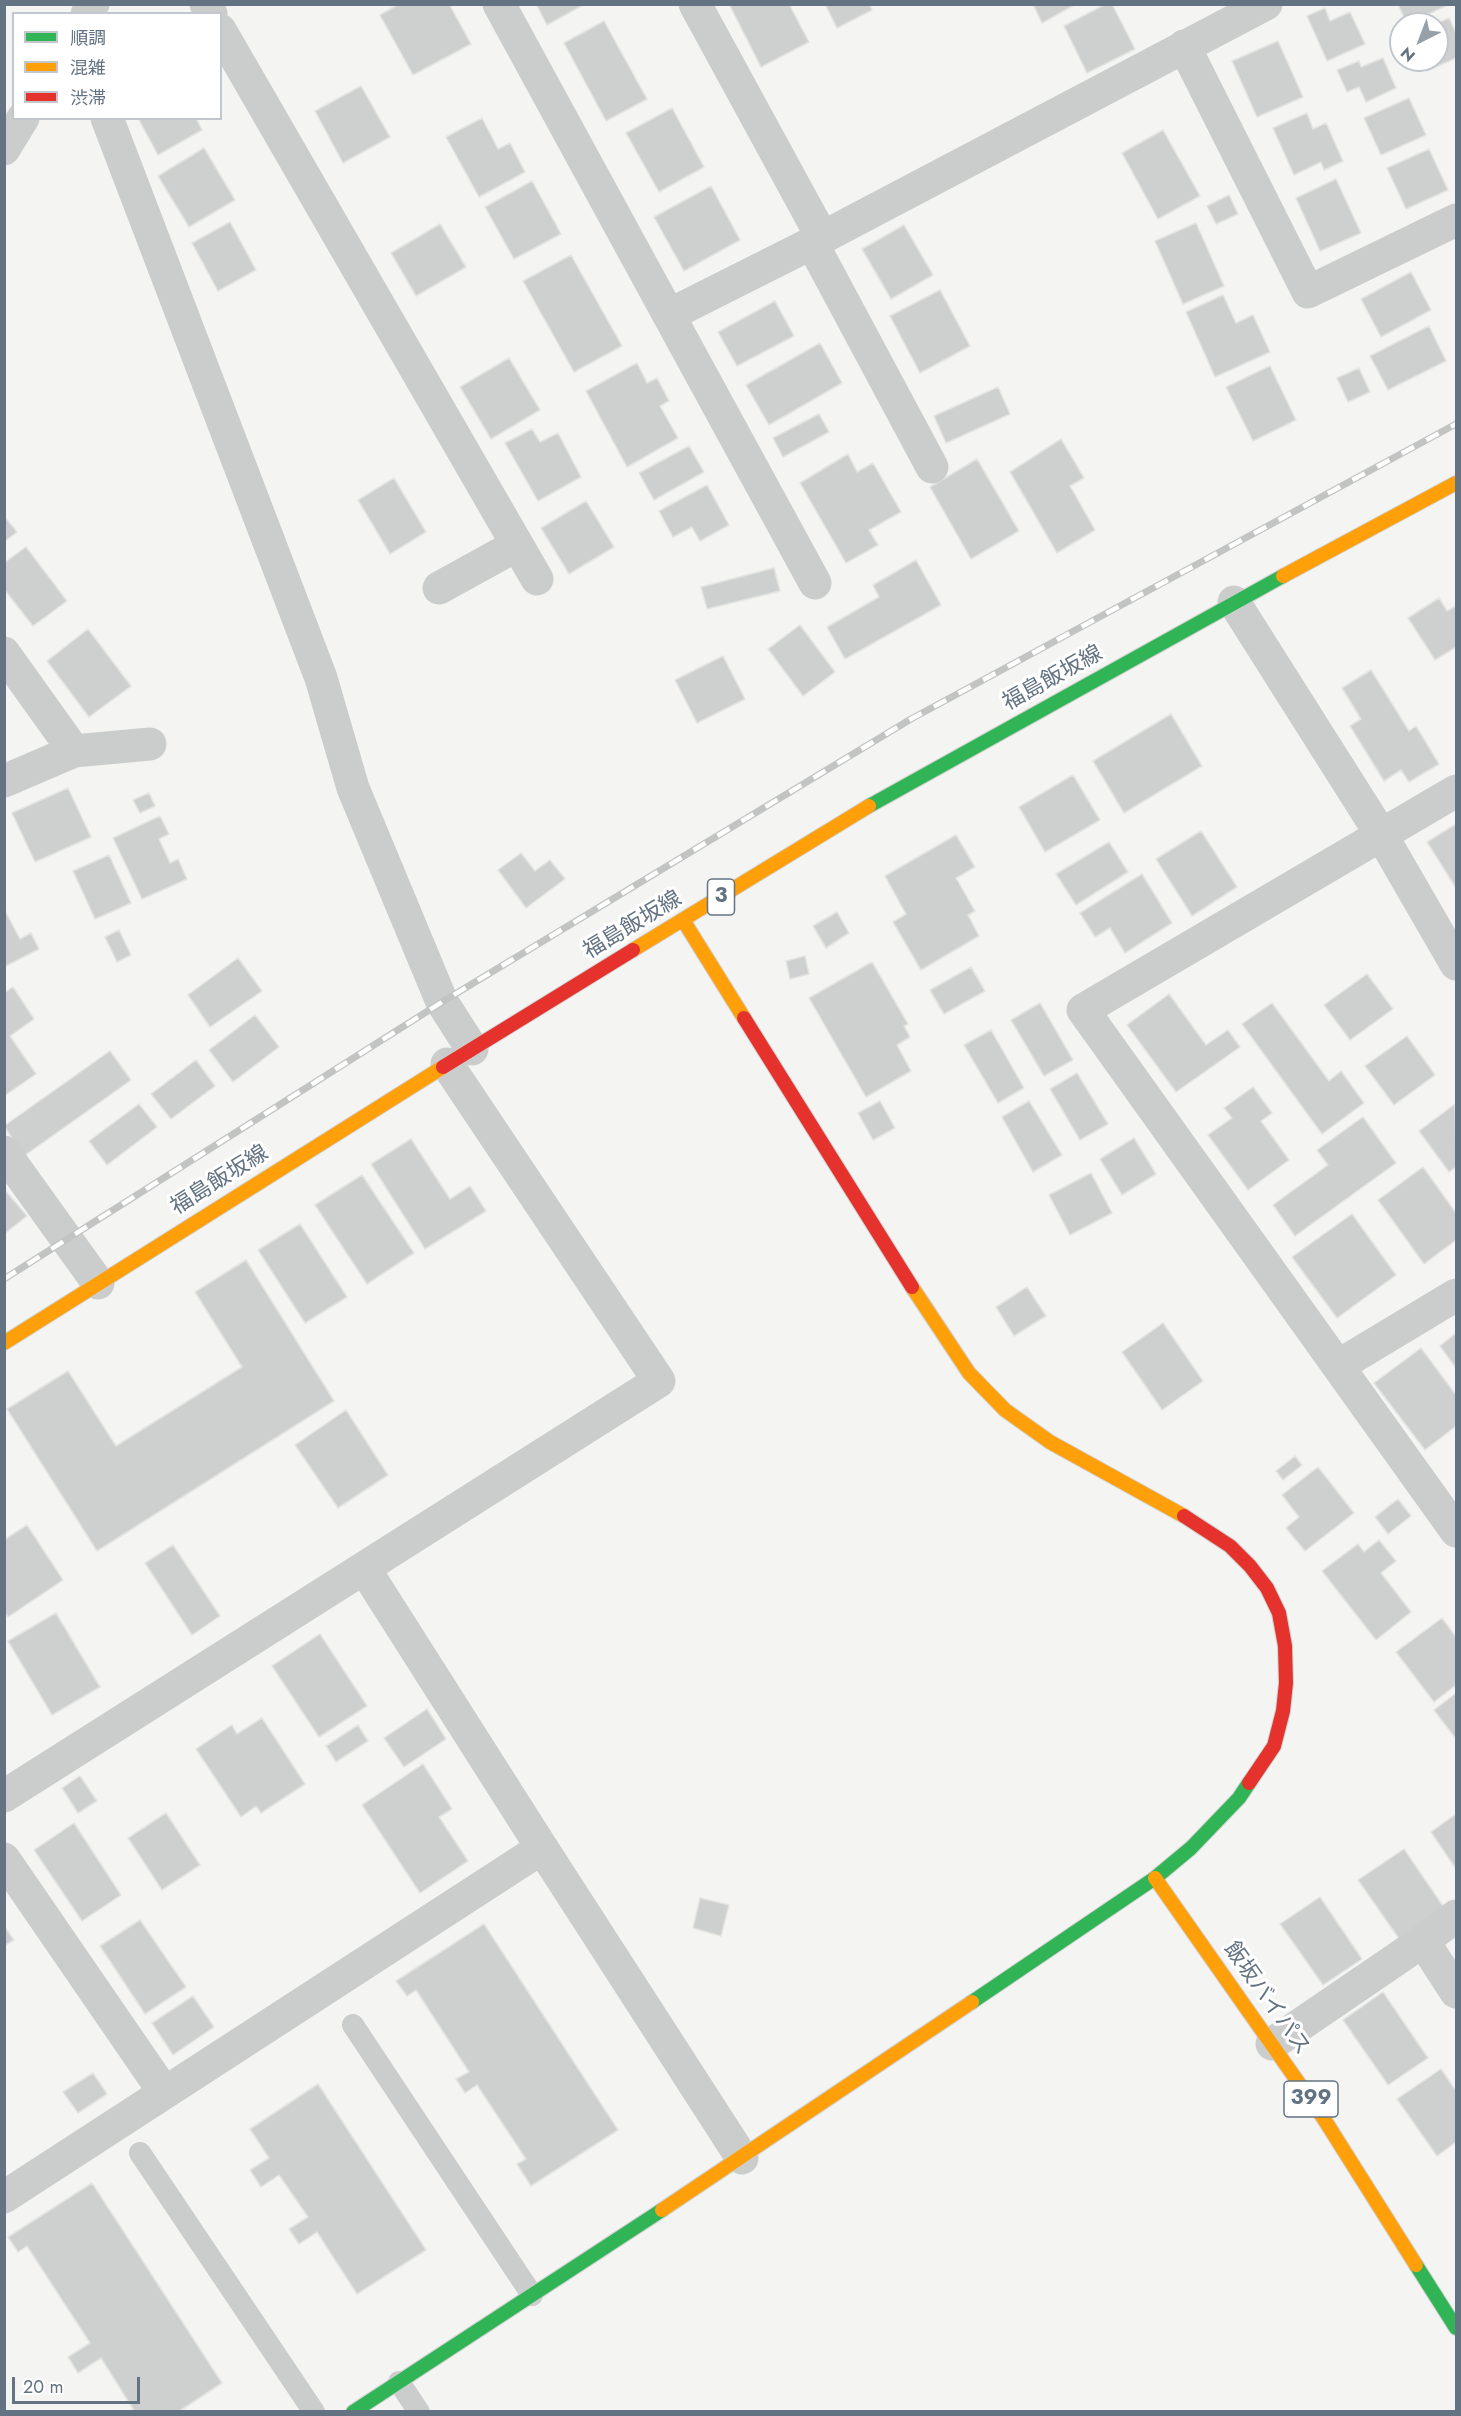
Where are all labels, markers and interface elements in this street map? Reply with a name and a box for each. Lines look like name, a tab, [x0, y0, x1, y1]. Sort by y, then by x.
legend	[12, 12, 222, 120]
north arrow	[1389, 12, 1449, 72]
text: 順調	[70, 25, 106, 51]
text: N	[1396, 41, 1420, 67]
text: 混雑	[70, 55, 106, 81]
text: 渋滞	[70, 85, 106, 111]
street label: 福島飯坂線	[998, 641, 1108, 717]
road number: 3	[708, 879, 734, 915]
street label: 福島飯坂線	[579, 886, 687, 966]
street label: 福島飯坂線	[166, 1141, 274, 1221]
street label: 飯坂バイパス	[1217, 1937, 1315, 2061]
road number: 399	[1284, 2081, 1338, 2117]
scale bar	[15, 2365, 142, 2403]
text: 20 m	[23, 2374, 63, 2400]

